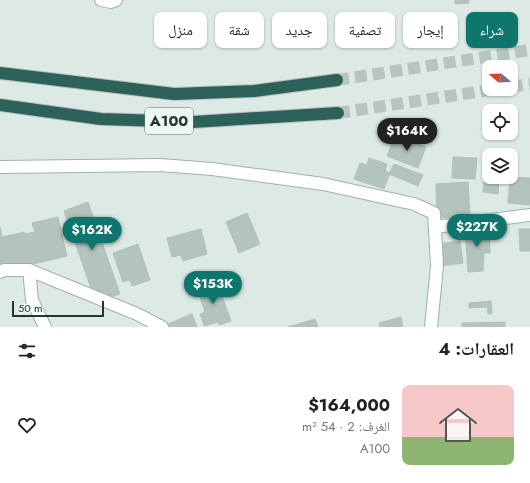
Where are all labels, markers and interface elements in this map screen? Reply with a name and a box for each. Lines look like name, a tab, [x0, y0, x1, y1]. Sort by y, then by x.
chip: منزل	[154, 12, 207, 48]
chip: شقة	[215, 12, 264, 48]
chip: جديد	[272, 12, 327, 48]
chip: تصفية	[335, 12, 395, 48]
chip: إيجار	[403, 12, 458, 48]
chip: شراء	[466, 12, 518, 48]
north arrow	[482, 60, 518, 96]
map controls	[482, 60, 518, 184]
button: locate	[482, 104, 518, 140]
road number: A100	[145, 108, 193, 134]
pin: $164K	[379, 118, 435, 152]
text: $164K	[386, 121, 428, 140]
button: layers	[482, 148, 518, 184]
pin: $227K	[449, 214, 505, 248]
pin: $162K	[64, 217, 120, 251]
text: $227K	[456, 217, 498, 236]
text: $162K	[71, 220, 113, 239]
pin: $153K	[185, 271, 241, 305]
text: $153K	[193, 274, 233, 293]
scale bar	[12, 299, 104, 318]
text: 50 m	[18, 300, 43, 316]
text: العقارات: 4	[439, 337, 514, 361]
icon: filters	[16, 340, 38, 362]
text: $164,000	[308, 393, 390, 417]
icon: home	[434, 401, 482, 449]
icon: heart	[16, 414, 38, 436]
text: الغرف: 2 · 54 m²	[302, 417, 390, 436]
text: A100	[360, 439, 390, 458]

